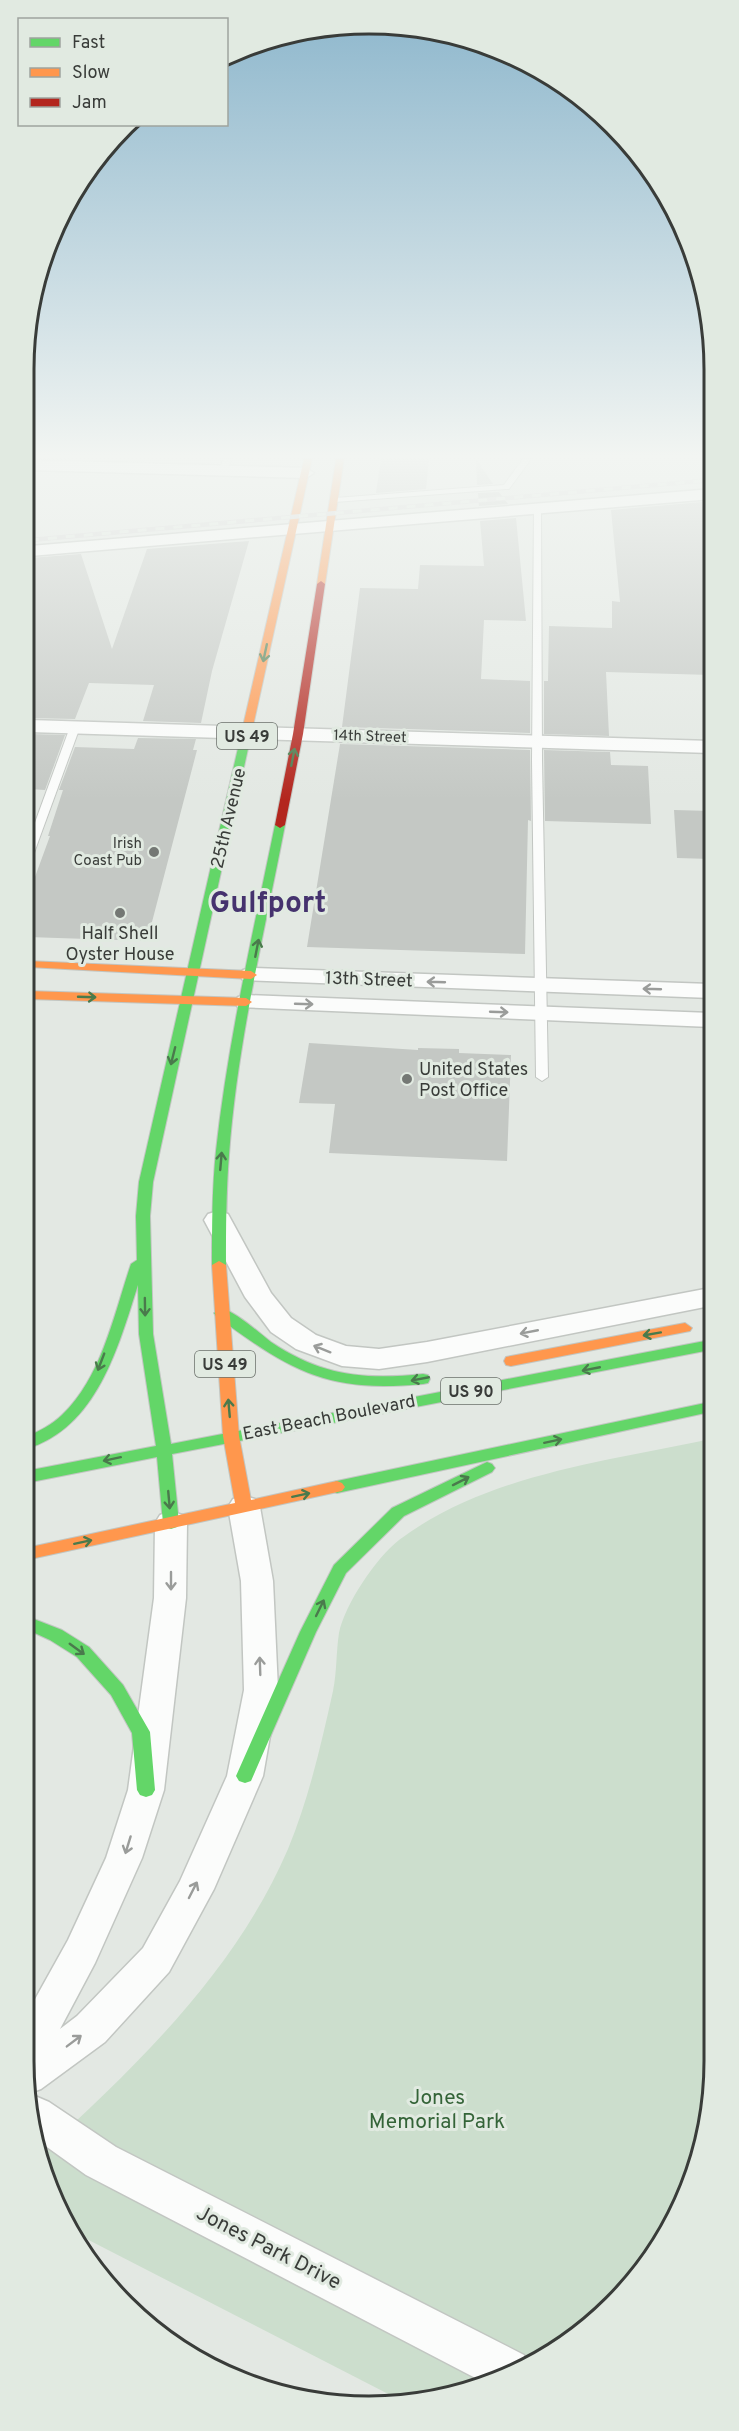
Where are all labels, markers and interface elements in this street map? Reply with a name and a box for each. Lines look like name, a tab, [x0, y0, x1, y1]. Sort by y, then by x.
legend	[18, 18, 228, 126]
text: Fast	[72, 32, 105, 55]
text: Slow	[72, 62, 110, 85]
text: Jam	[72, 92, 107, 115]
one-way arrow	[259, 643, 270, 662]
road number: US 49	[217, 723, 277, 749]
street label: 14th Street	[333, 727, 407, 748]
one-way arrow	[288, 747, 299, 767]
street label: 25th Avenue	[207, 766, 252, 871]
place label: Irish Coast Pub	[74, 835, 142, 871]
marker: Irish Coast Pub	[147, 845, 161, 859]
district label: Gulfport	[210, 886, 326, 923]
marker: Half Shell Oyster House	[113, 906, 127, 920]
place label: Half Shell Oyster House	[66, 923, 174, 967]
one-way arrow	[252, 939, 263, 958]
street label: 13th Street	[325, 967, 413, 994]
one-way arrow	[427, 976, 447, 987]
one-way arrow	[643, 984, 663, 995]
one-way arrow	[76, 991, 96, 1002]
one-way arrow	[294, 999, 314, 1010]
one-way arrow	[489, 1006, 509, 1017]
one-way arrow	[167, 1047, 179, 1066]
place label: United States Post Office	[419, 1059, 528, 1103]
marker: United States Post Office	[400, 1072, 414, 1086]
one-way arrow	[215, 1151, 226, 1171]
one-way arrow	[140, 1296, 151, 1316]
one-way arrow	[520, 1327, 539, 1338]
one-way arrow	[643, 1328, 663, 1339]
one-way arrow	[313, 1343, 331, 1354]
road number: US 49	[195, 1351, 255, 1377]
one-way arrow	[95, 1352, 106, 1370]
one-way arrow	[581, 1364, 601, 1375]
one-way arrow	[411, 1374, 430, 1385]
road number: US 90	[441, 1378, 501, 1404]
street label: East Beach Boulevard	[241, 1390, 418, 1447]
one-way arrow	[223, 1398, 234, 1418]
one-way arrow	[544, 1435, 563, 1447]
one-way arrow	[103, 1454, 122, 1465]
one-way arrow	[451, 1475, 469, 1486]
one-way arrow	[164, 1489, 175, 1509]
one-way arrow	[291, 1489, 310, 1500]
one-way arrow	[73, 1536, 92, 1547]
one-way arrow	[165, 1571, 177, 1591]
one-way arrow	[315, 1599, 327, 1617]
one-way arrow	[69, 1643, 85, 1655]
one-way arrow	[255, 1657, 266, 1677]
one-way arrow	[122, 1835, 133, 1854]
one-way arrow	[188, 1882, 200, 1900]
one-way arrow	[65, 2035, 81, 2048]
park label: Jones Memorial Park	[369, 2085, 505, 2136]
street label: Jones Park Drive	[191, 2200, 345, 2296]

